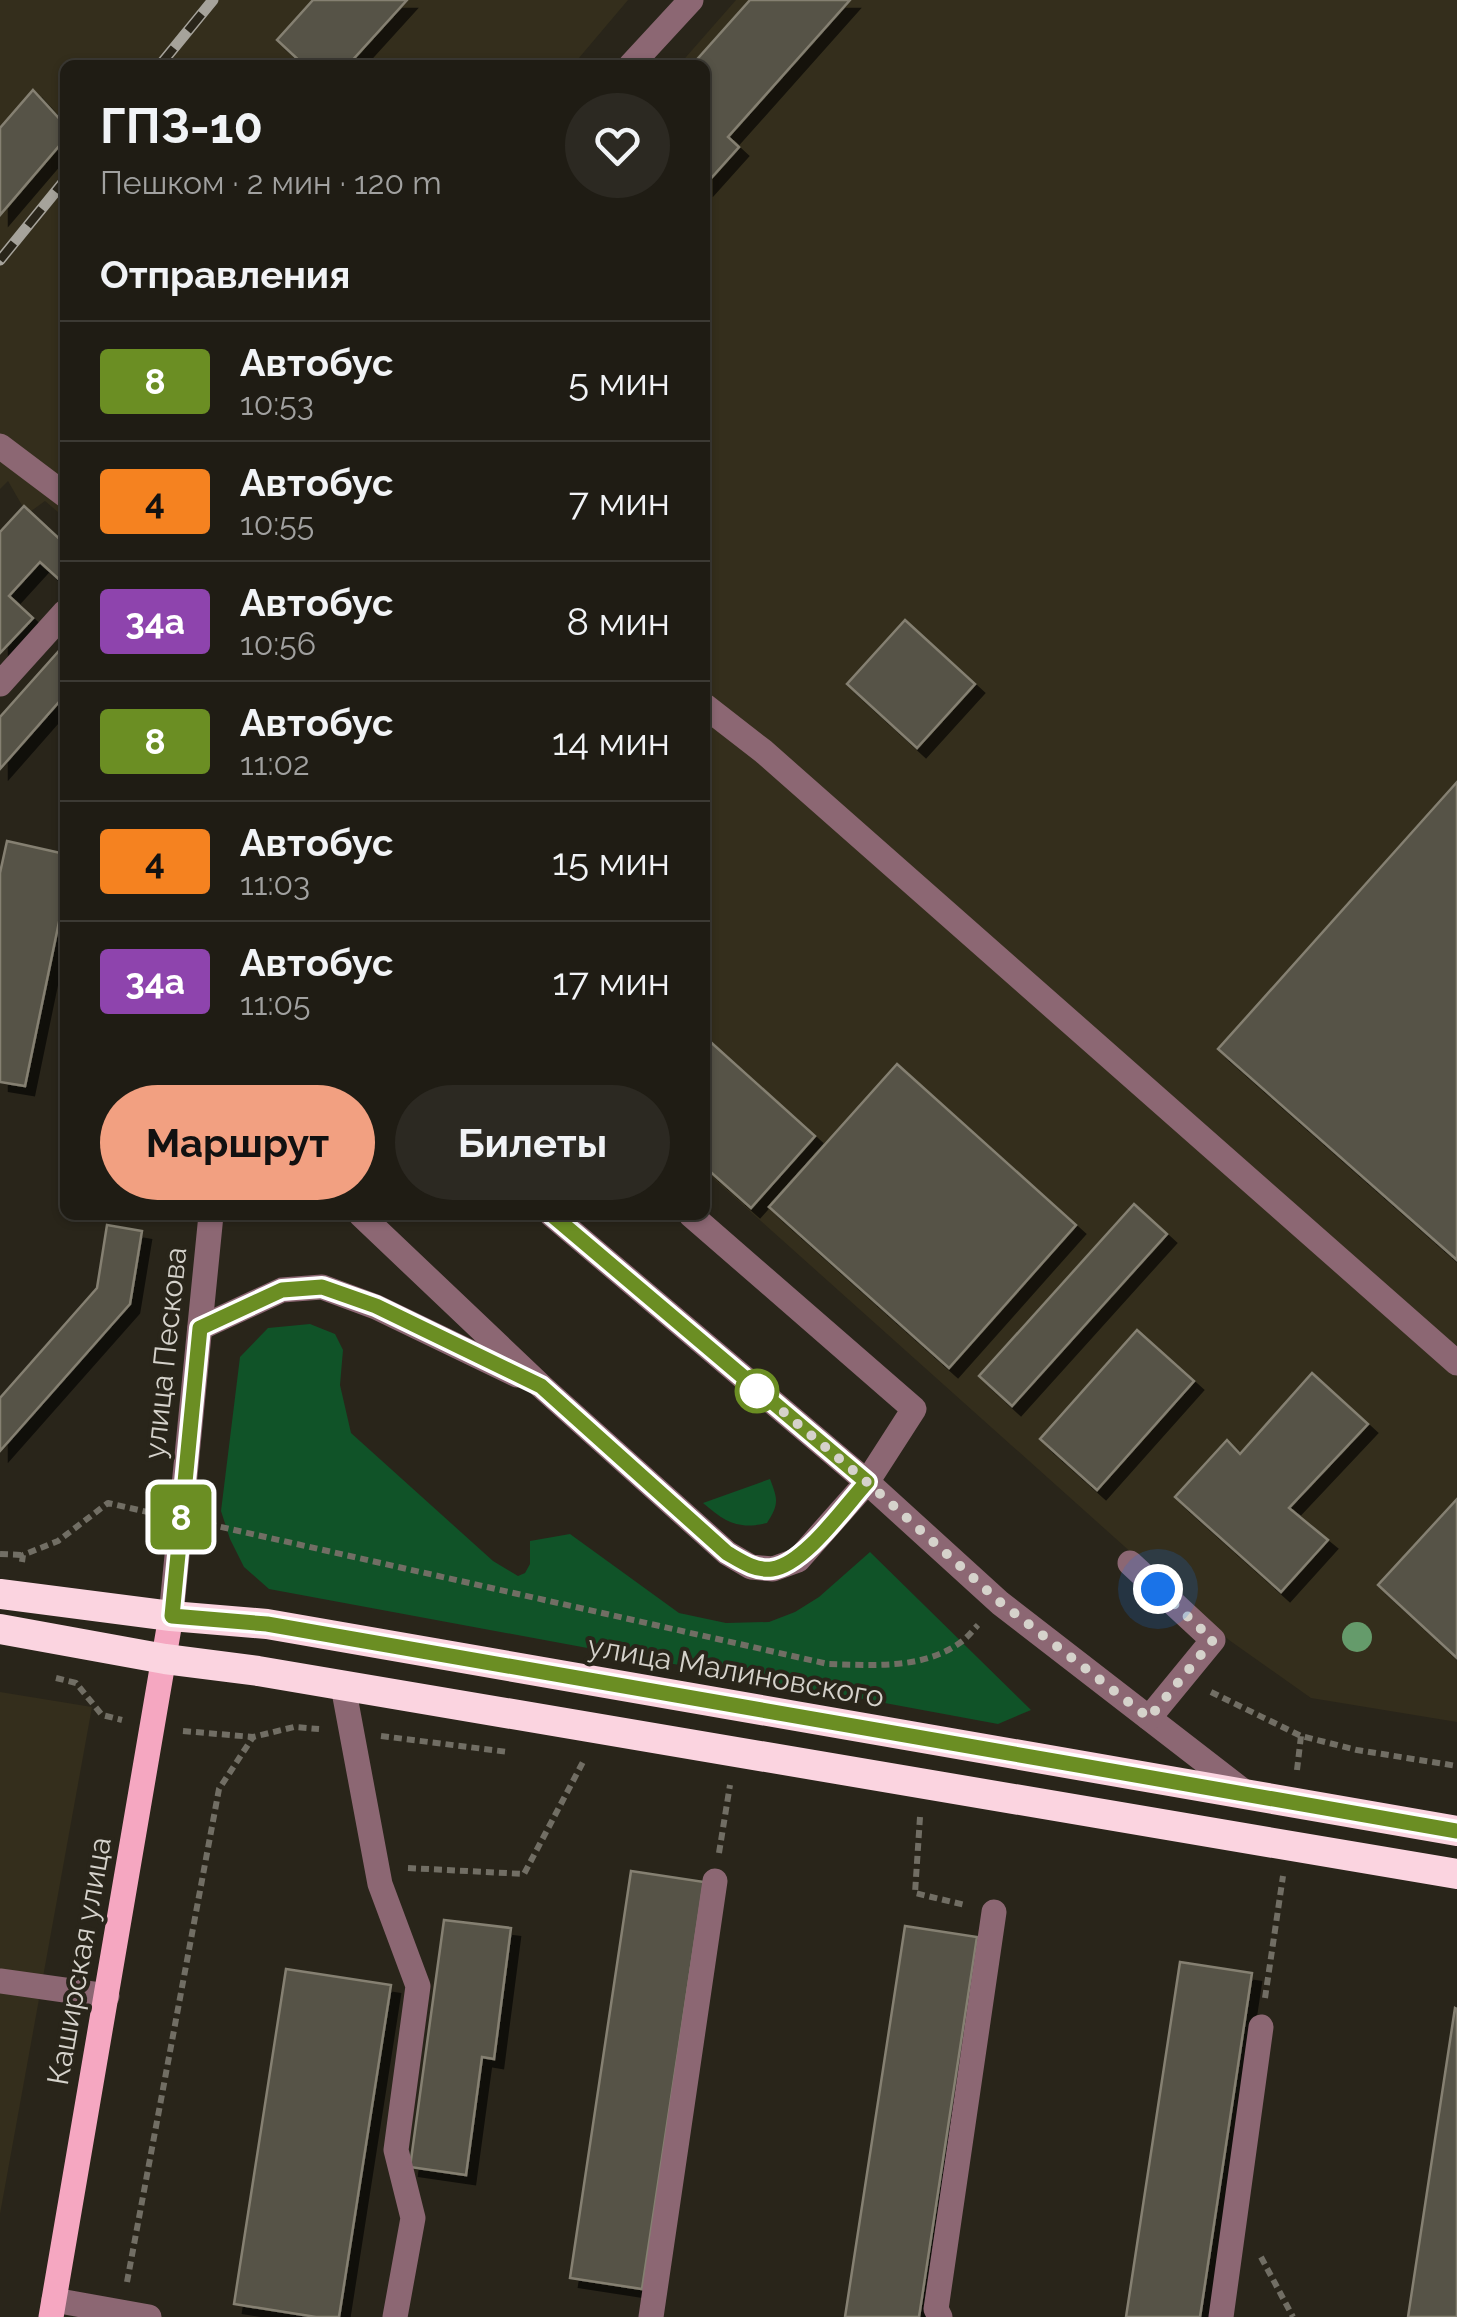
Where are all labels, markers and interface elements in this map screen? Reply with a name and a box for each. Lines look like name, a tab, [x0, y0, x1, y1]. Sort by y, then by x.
button: heart	[565, 93, 670, 198]
text: ГПЗ-10	[100, 98, 263, 154]
text: Пешком · 2 мин · 120 m	[100, 164, 442, 201]
text: Отправления	[100, 252, 350, 297]
text: Автобус	[240, 340, 394, 385]
text: 5 мин	[568, 359, 670, 404]
text: 8	[144, 361, 166, 402]
text: 10:53	[240, 385, 314, 422]
text: Автобус	[240, 460, 394, 505]
text: 7 мин	[569, 479, 670, 524]
text: 4	[145, 481, 165, 522]
text: 10:55	[240, 505, 314, 542]
text: Автобус	[240, 580, 394, 625]
text: 8 мин	[566, 599, 670, 644]
text: 34a	[125, 601, 185, 642]
text: 10:56	[240, 625, 316, 662]
text: Автобус	[240, 700, 394, 745]
text: 14 мин	[552, 719, 670, 764]
text: 8	[144, 721, 166, 762]
text: 11:02	[240, 745, 310, 782]
text: Автобус	[240, 820, 394, 865]
text: 15 мин	[552, 839, 670, 884]
text: 4	[145, 841, 165, 882]
text: 11:03	[240, 865, 310, 902]
text: Автобус	[240, 940, 394, 985]
text: 17 мин	[553, 959, 670, 1004]
text: 34a	[125, 961, 185, 1002]
text: 11:05	[240, 985, 310, 1022]
button: Маршрут	[100, 1085, 375, 1200]
button: Билеты	[395, 1085, 670, 1200]
street label: улица Пескова	[136, 1245, 194, 1461]
unlabelled marker	[736, 1370, 778, 1412]
line badge: 8	[148, 1484, 214, 1550]
text: 8	[170, 1497, 192, 1538]
your location	[1133, 1564, 1183, 1614]
street label: улица Малиновского	[585, 1628, 887, 1714]
street label: Каширская улица	[40, 1834, 118, 2088]

